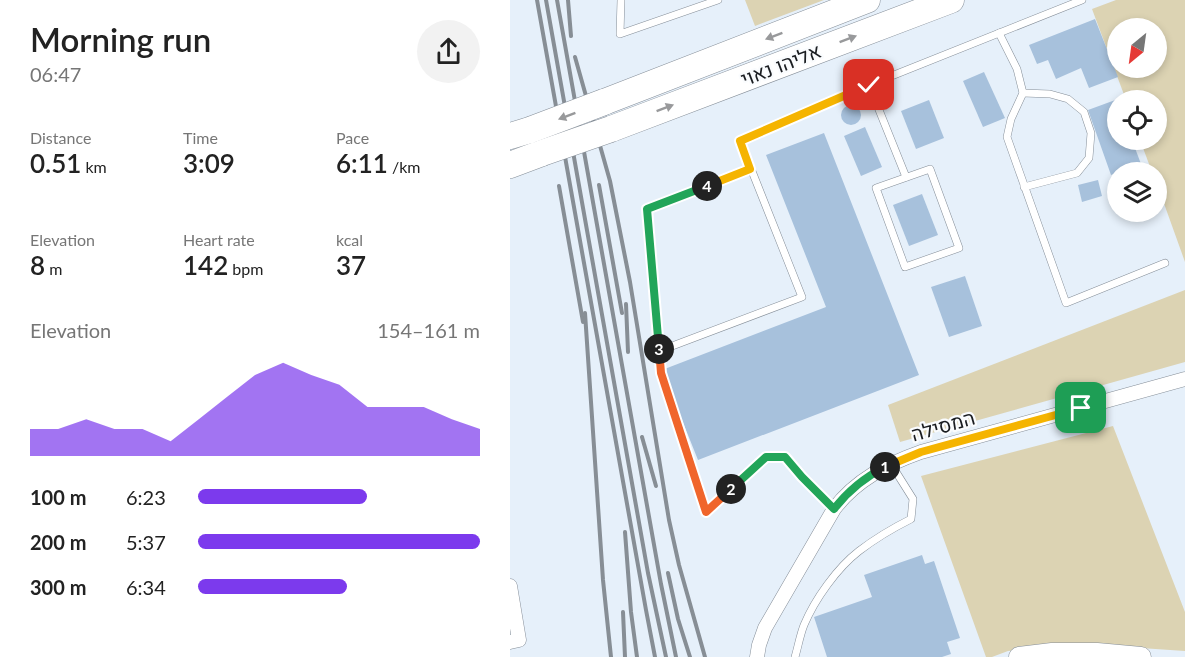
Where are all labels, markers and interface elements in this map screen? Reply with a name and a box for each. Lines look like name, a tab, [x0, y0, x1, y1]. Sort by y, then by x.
north arrow	[1107, 18, 1167, 78]
map controls	[1107, 18, 1167, 222]
text: Morning run	[30, 19, 211, 59]
button: share	[417, 20, 480, 83]
one-way arrow	[764, 31, 782, 41]
one-way arrow	[839, 34, 857, 44]
street label: אליהו נאוי	[737, 38, 824, 90]
pin	[843, 59, 894, 110]
text: 06:47	[30, 62, 81, 86]
icon: check	[852, 68, 885, 101]
button: locate	[1107, 90, 1167, 150]
one-way arrow	[656, 103, 674, 113]
one-way arrow	[558, 111, 576, 121]
text: Distance	[30, 128, 91, 147]
text: Time	[183, 128, 218, 147]
text: Pace	[336, 128, 369, 147]
text: 0.51	[30, 147, 81, 179]
text: 3:09	[183, 147, 235, 179]
text: 6:11	[336, 147, 388, 179]
text: km	[81, 157, 107, 176]
text: /km	[388, 157, 420, 176]
button: layers	[1107, 162, 1167, 222]
pin: 4	[692, 171, 722, 201]
text: 4	[702, 176, 712, 195]
text: Elevation	[30, 230, 95, 249]
text: Heart rate	[183, 230, 255, 249]
text: kcal	[336, 230, 363, 249]
text: 8	[30, 249, 45, 281]
text: 142	[183, 249, 228, 281]
text: 37	[336, 249, 366, 281]
text: m	[45, 259, 62, 278]
text: bpm	[228, 259, 263, 278]
text: Elevation	[30, 318, 111, 342]
text: 154–161 m	[377, 318, 480, 342]
pin: 3	[644, 334, 674, 364]
text: 3	[654, 339, 664, 358]
pin	[1055, 382, 1106, 433]
icon: arrive	[1064, 391, 1097, 424]
street label: המסילה	[908, 405, 977, 446]
pin: 1	[870, 452, 900, 482]
text: 1	[880, 457, 890, 476]
pin: 2	[716, 474, 746, 504]
text: 2	[726, 479, 736, 498]
text: 100 m	[30, 485, 86, 509]
text: 6:23	[126, 485, 166, 509]
text: 200 m	[30, 530, 86, 554]
text: 5:37	[126, 530, 166, 554]
text: 300 m	[30, 575, 86, 599]
text: 6:34	[126, 575, 166, 599]

